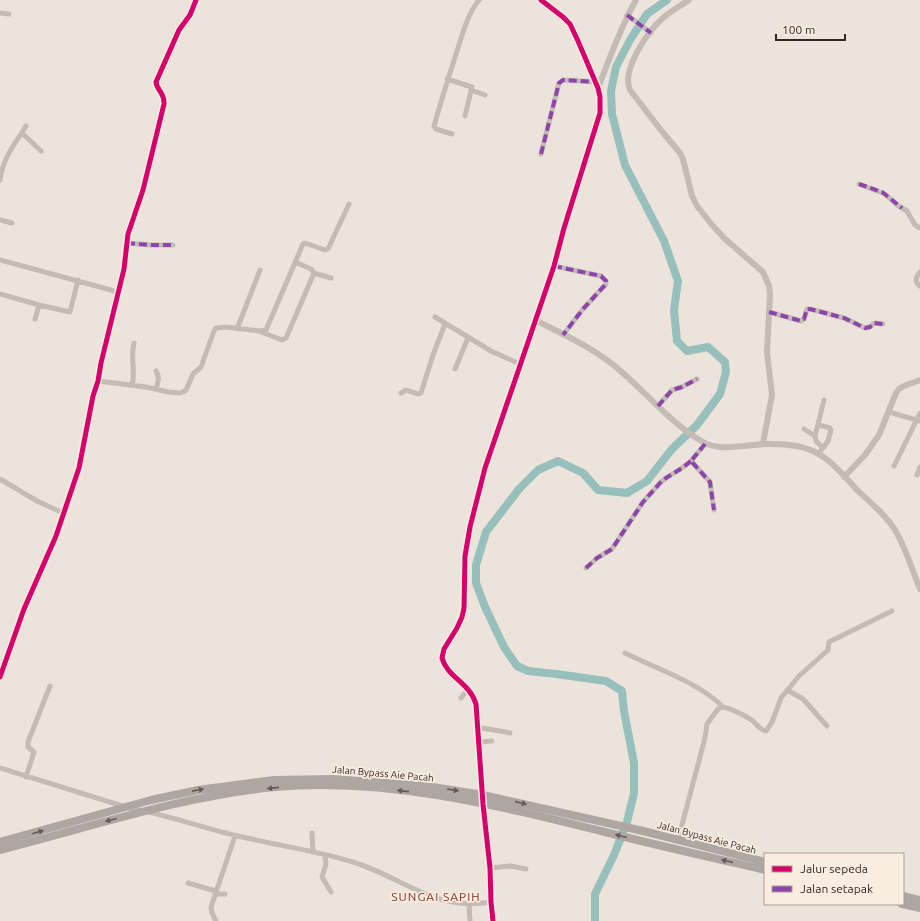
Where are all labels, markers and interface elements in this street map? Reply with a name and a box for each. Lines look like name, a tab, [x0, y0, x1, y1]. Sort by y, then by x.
scale bar	[776, 16, 845, 42]
text: 100 m	[782, 23, 815, 36]
street label: Jalan Bypass Aie Pacah	[332, 764, 434, 783]
one-way arrow	[267, 784, 280, 791]
one-way arrow	[192, 787, 205, 793]
one-way arrow	[447, 787, 459, 793]
one-way arrow	[397, 788, 409, 794]
one-way arrow	[515, 801, 527, 807]
one-way arrow	[104, 817, 117, 823]
street label: Jalan Bypass Aie Pacah	[656, 819, 758, 856]
one-way arrow	[32, 829, 44, 835]
one-way arrow	[615, 833, 627, 839]
legend	[764, 853, 904, 905]
one-way arrow	[721, 858, 733, 864]
text: Jalur sepeda	[800, 862, 868, 875]
text: Jalan setapak	[800, 882, 873, 895]
district label: SUNGAI SAPIH	[391, 890, 481, 903]

